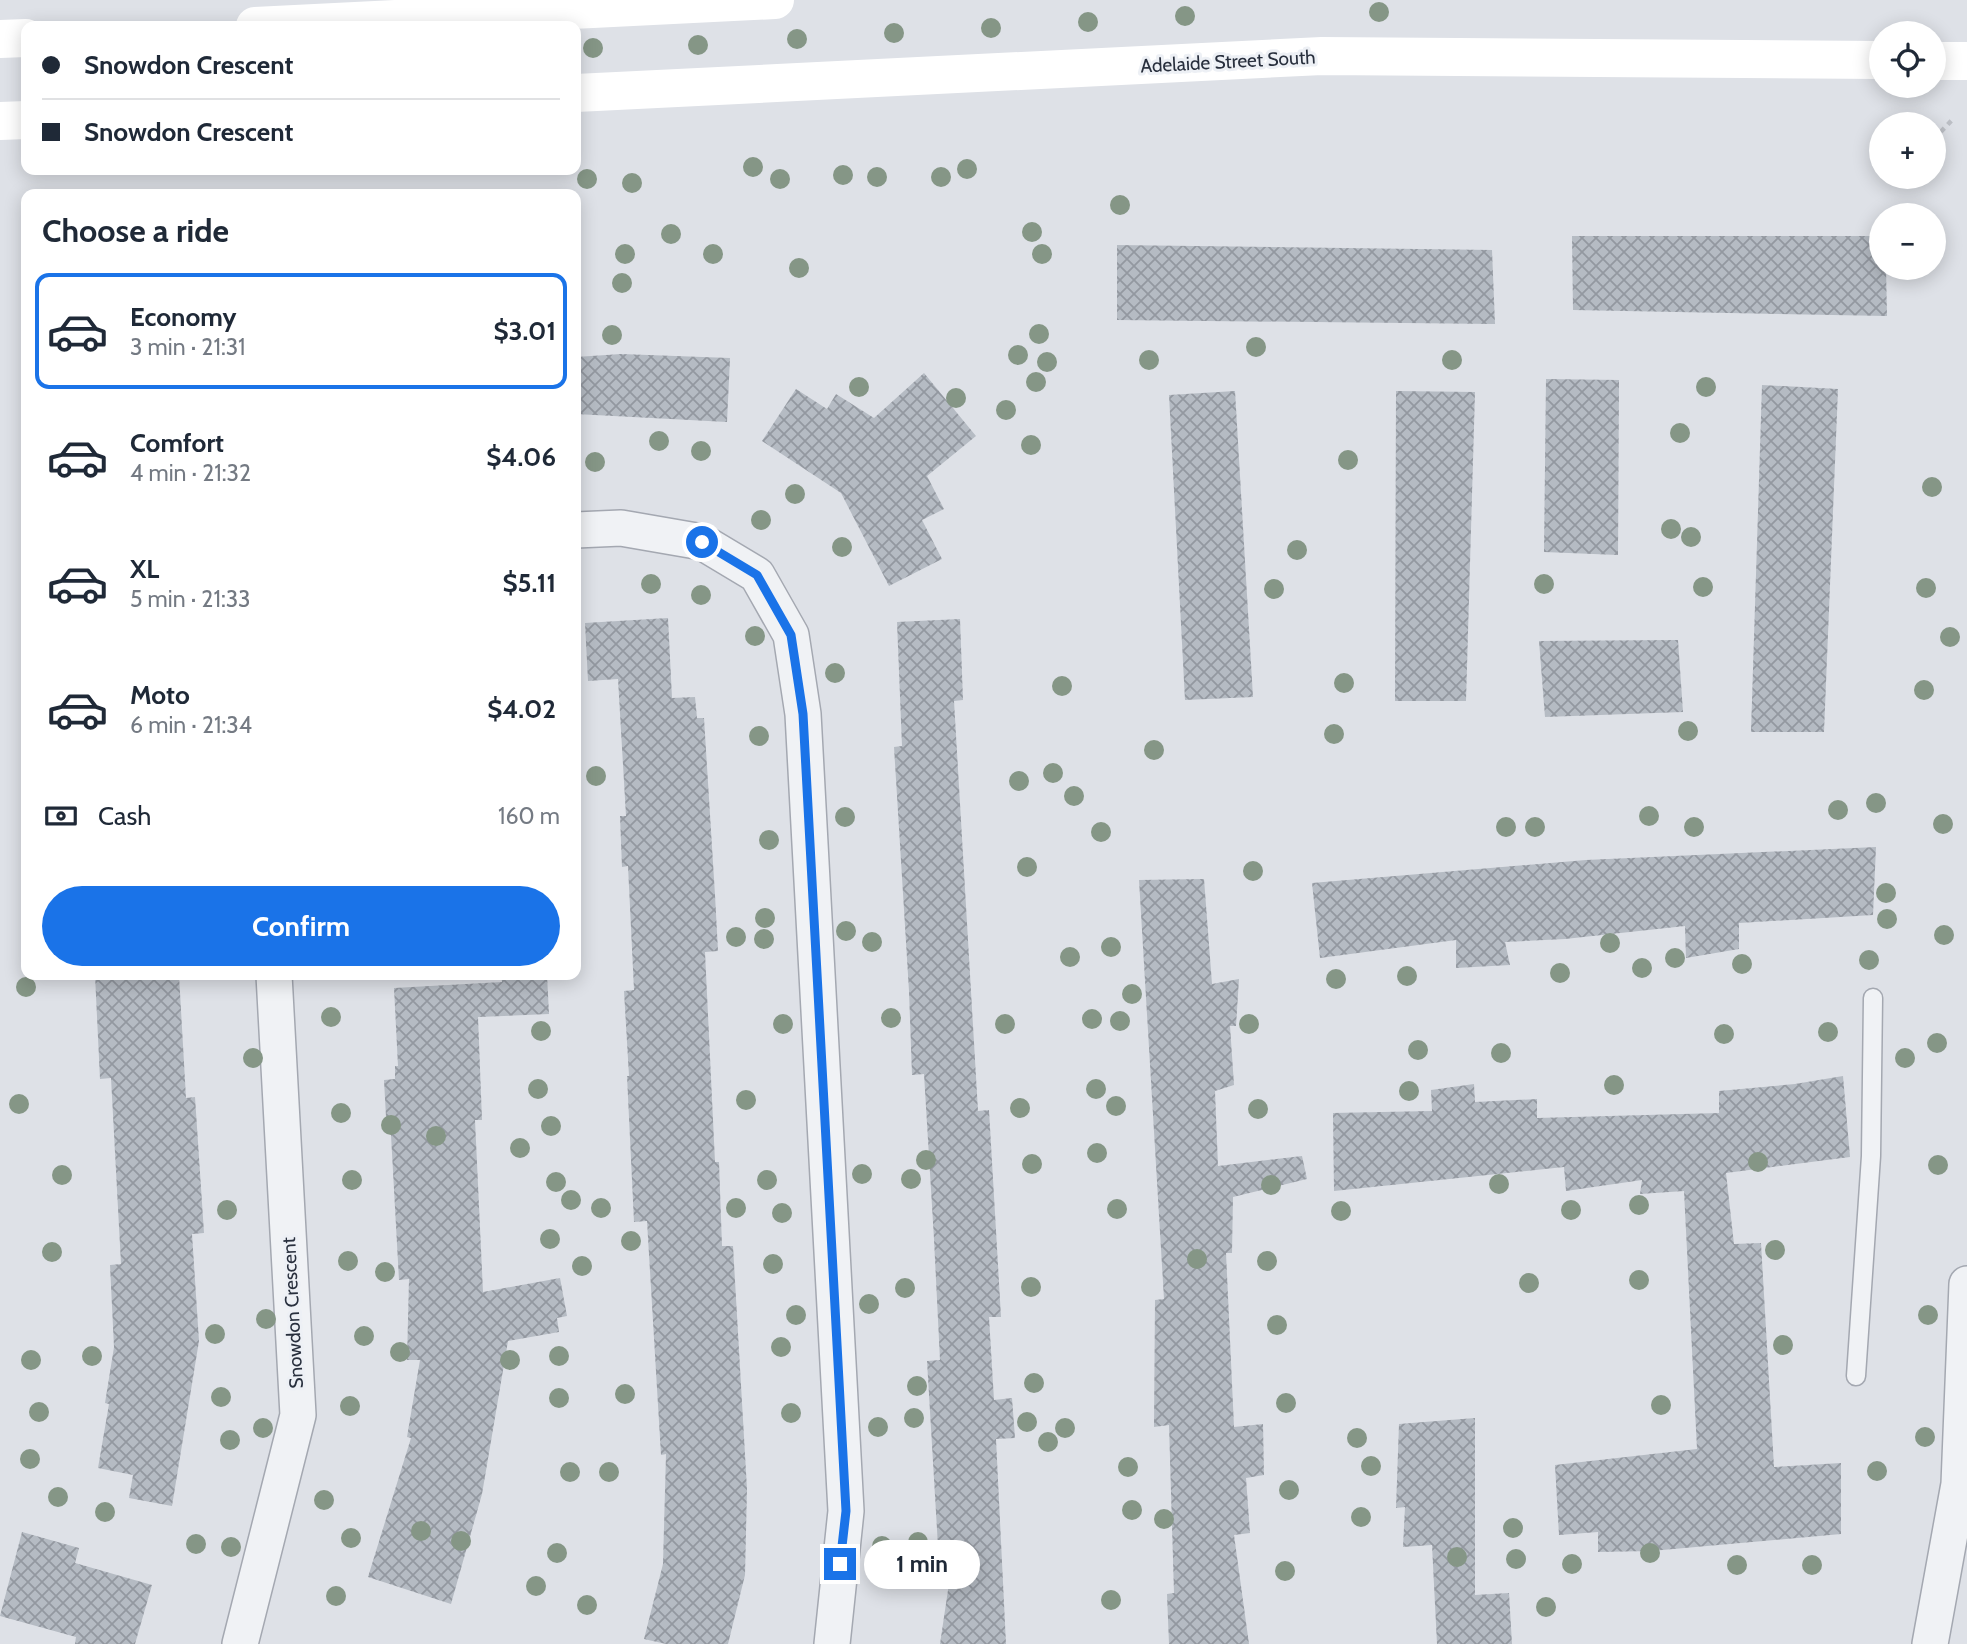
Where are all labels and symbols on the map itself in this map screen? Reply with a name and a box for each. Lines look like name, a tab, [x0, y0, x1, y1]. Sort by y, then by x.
street label: Adelaide Street South	[1140, 45, 1316, 78]
route start	[686, 526, 718, 558]
street label: Snowdon Crescent	[277, 1236, 308, 1389]
callout: 1 min	[864, 1540, 980, 1588]
route end	[824, 1548, 856, 1580]

